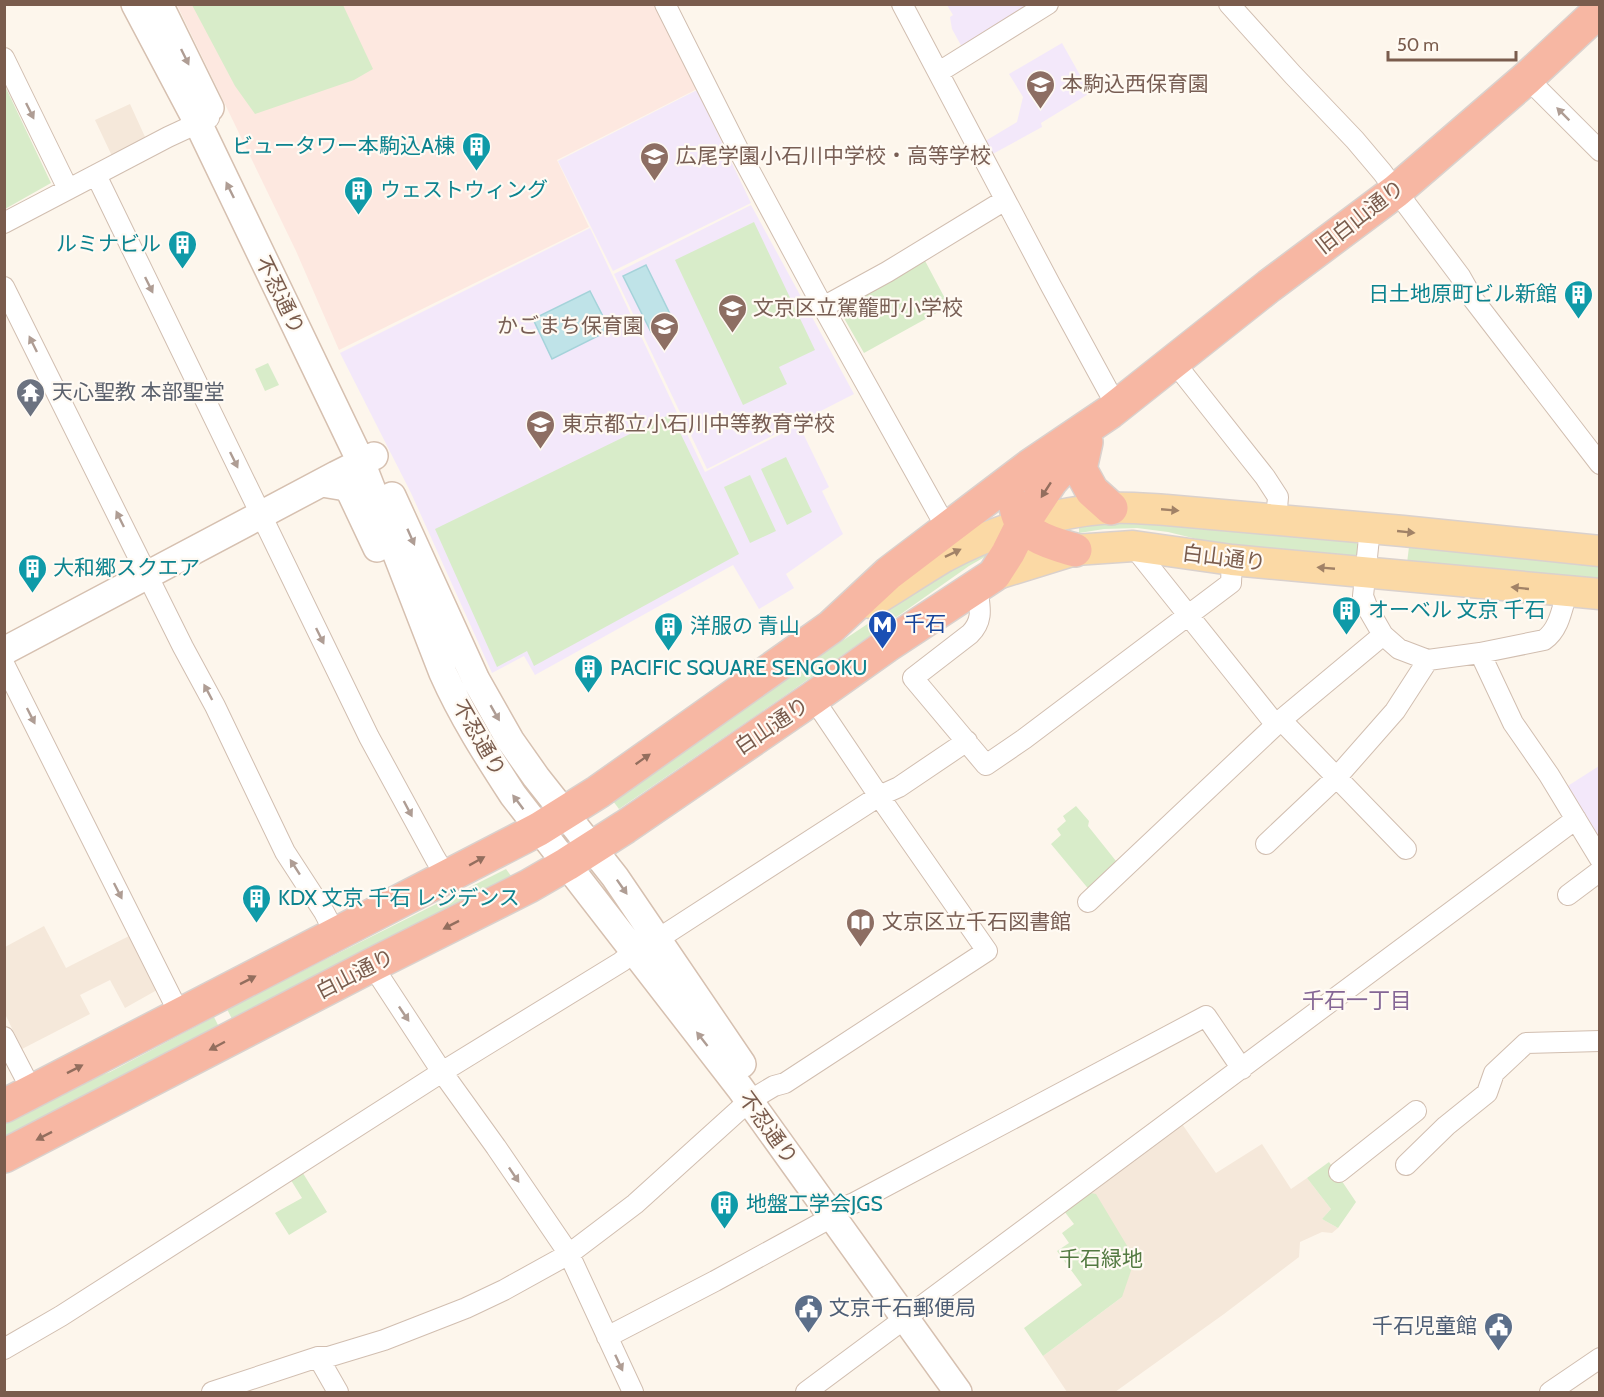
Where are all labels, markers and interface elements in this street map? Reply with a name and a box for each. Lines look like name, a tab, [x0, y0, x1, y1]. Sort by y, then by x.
scale bar	[1388, 24, 1516, 62]
text: 50 m	[1397, 34, 1439, 56]
one-way arrow	[180, 48, 190, 65]
school or university icon: 本駒込西保育園	[1025, 68, 1057, 110]
place label: 本駒込西保育園	[1062, 71, 1209, 96]
one-way arrow	[25, 102, 35, 119]
one-way arrow	[1557, 108, 1571, 122]
building icon: ビュータワー本駒込A棟	[460, 130, 492, 172]
place label: ビュータワー本駒込A棟	[232, 133, 455, 158]
school or university icon: 広尾学園小石川中学校・高等学校	[639, 140, 671, 182]
place label: 広尾学園小石川中学校・高等学校	[676, 143, 991, 168]
building icon: ウェストウィング	[343, 174, 375, 216]
street label: 旧白山通り	[1311, 174, 1409, 259]
place label: ウェストウィング	[380, 177, 548, 202]
one-way arrow	[225, 181, 234, 198]
building icon: ルミナビル	[166, 228, 198, 270]
place label: ルミナビル	[56, 231, 161, 256]
street label: 不忍通り	[251, 252, 310, 338]
one-way arrow	[144, 276, 153, 293]
building icon: 日土地原町ビル新館	[1562, 278, 1594, 320]
place label: 日土地原町ビル新館	[1368, 281, 1557, 306]
school or university icon: 文京区立駕籠町小学校	[716, 292, 748, 334]
place label: 文京区立駕籠町小学校	[753, 295, 963, 320]
school or university icon: かごまち保育園	[649, 310, 681, 352]
place label: かごまち保育園	[497, 313, 644, 338]
one-way arrow	[28, 335, 38, 352]
temple icon: 天心聖教 本部聖堂	[15, 376, 47, 418]
place label: 天心聖教 本部聖堂	[52, 379, 225, 404]
school or university icon: 東京都立小石川中等教育学校	[525, 408, 557, 450]
place label: 東京都立小石川中等教育学校	[562, 411, 835, 436]
one-way arrow	[229, 452, 239, 469]
one-way arrow	[1040, 481, 1052, 497]
one-way arrow	[1160, 505, 1179, 515]
one-way arrow	[115, 510, 125, 527]
one-way arrow	[1396, 527, 1415, 537]
one-way arrow	[406, 529, 416, 547]
street label: 白山通り	[1181, 540, 1267, 575]
one-way arrow	[945, 549, 962, 558]
building icon: 大和郷スクエア	[16, 552, 48, 594]
place label: 大和郷スクエア	[53, 555, 200, 580]
one-way arrow	[1317, 563, 1336, 573]
one-way arrow	[1511, 583, 1530, 593]
building icon: オーベル 文京 千石	[1331, 594, 1363, 636]
place label: オーベル 文京 千石	[1368, 597, 1545, 622]
metro station icon: 千石	[867, 608, 899, 650]
building icon: 洋服の 青山	[653, 610, 685, 652]
place label: 千石	[904, 611, 946, 636]
place label: 洋服の 青山	[690, 613, 800, 638]
one-way arrow	[315, 627, 324, 644]
building icon: PACIFIC SQUARE SENGOKU	[573, 652, 605, 694]
place label: PACIFIC SQUARE SENGOKU	[610, 655, 867, 680]
one-way arrow	[203, 684, 213, 701]
street label: 白山通り	[730, 692, 814, 759]
street label: 不忍通り	[448, 695, 511, 780]
one-way arrow	[490, 705, 500, 722]
one-way arrow	[26, 708, 36, 725]
one-way arrow	[635, 753, 651, 765]
one-way arrow	[512, 794, 524, 810]
one-way arrow	[403, 801, 413, 818]
one-way arrow	[469, 856, 486, 866]
one-way arrow	[290, 859, 301, 875]
one-way arrow	[616, 879, 628, 895]
one-way arrow	[113, 882, 123, 899]
building icon: KDX 文京 千石 レジデンス	[241, 882, 273, 924]
place label: KDX 文京 千石 レジデンス	[278, 885, 520, 910]
library icon: 文京区立千石図書館	[845, 906, 877, 948]
place label: 文京区立千石図書館	[882, 909, 1071, 934]
one-way arrow	[442, 920, 459, 930]
street label: 白山通り	[312, 943, 398, 1004]
one-way arrow	[240, 975, 257, 985]
district label: 千石一丁目	[1302, 987, 1412, 1014]
one-way arrow	[398, 1006, 409, 1023]
one-way arrow	[695, 1031, 708, 1047]
one-way arrow	[208, 1041, 225, 1051]
one-way arrow	[67, 1064, 84, 1074]
street label: 不忍通り	[734, 1086, 803, 1169]
one-way arrow	[35, 1131, 52, 1141]
one-way arrow	[509, 1166, 520, 1183]
building icon: 地盤工学会JGS	[709, 1188, 741, 1230]
place label: 地盤工学会JGS	[746, 1191, 883, 1216]
park label: 千石緑地	[1059, 1246, 1143, 1271]
public building icon: 文京千石郵便局	[792, 1292, 824, 1334]
place label: 文京千石郵便局	[829, 1295, 976, 1320]
public building icon: 千石児童館	[1482, 1310, 1514, 1352]
place label: 千石児童館	[1372, 1313, 1477, 1338]
one-way arrow	[615, 1354, 624, 1371]

